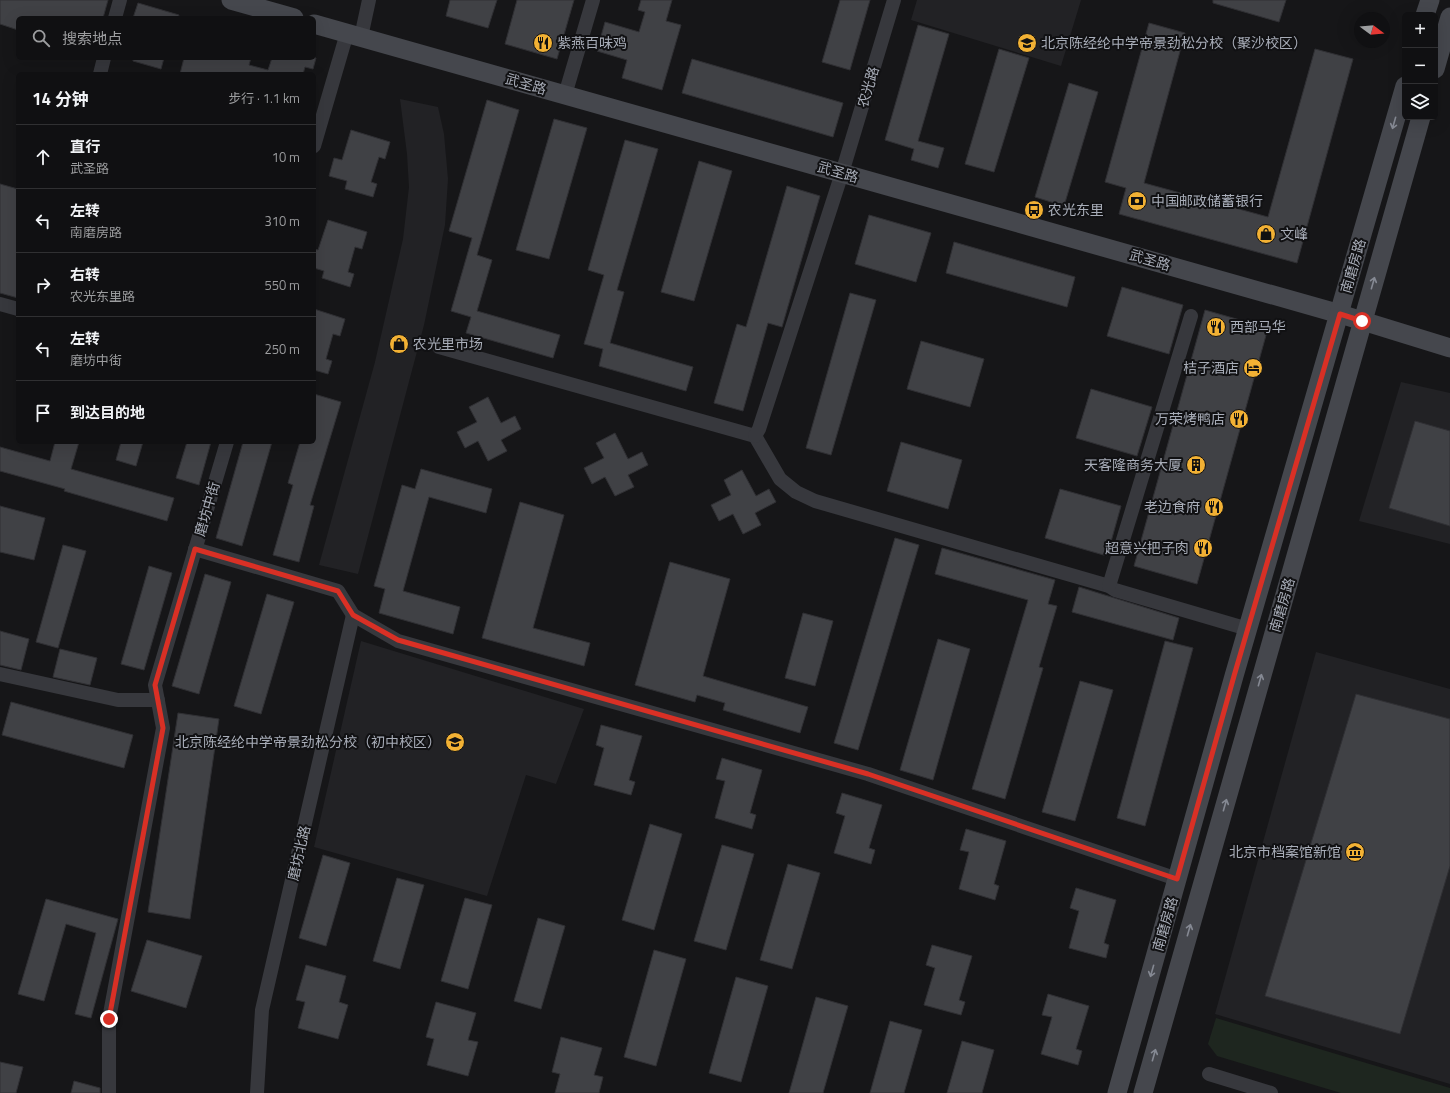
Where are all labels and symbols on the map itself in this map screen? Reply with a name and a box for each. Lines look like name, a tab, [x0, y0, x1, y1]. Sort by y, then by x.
north arrow	[1354, 12, 1390, 48]
restaurant icon: 紫燕百味鸡	[532, 32, 554, 54]
place label: 紫燕百味鸡	[557, 32, 627, 53]
school or university icon: 北京陈经纶中学帝景劲松分校（聚沙校区）	[1016, 32, 1038, 54]
place label: 北京陈经纶中学帝景劲松分校（聚沙校区）	[1041, 32, 1307, 53]
street label: 农光路	[851, 64, 884, 110]
street label: 武圣路	[503, 68, 549, 99]
one-way arrow	[1390, 117, 1397, 130]
street label: 武圣路	[815, 156, 861, 187]
bank icon: 中国邮政储蓄银行	[1126, 190, 1148, 212]
place label: 中国邮政储蓄银行	[1151, 190, 1263, 211]
bus stop icon: 农光东里	[1023, 199, 1045, 221]
place label: 农光东里	[1048, 199, 1104, 220]
shop icon: 文峰	[1255, 223, 1277, 245]
place label: 文峰	[1280, 223, 1308, 244]
street label: 南磨房路	[1335, 236, 1370, 296]
street label: 武圣路	[1127, 244, 1173, 275]
one-way arrow	[1370, 277, 1377, 290]
route start	[1353, 312, 1371, 330]
restaurant icon: 西部马华	[1205, 316, 1227, 338]
place label: 西部马华	[1230, 316, 1286, 337]
shop icon: 农光里市场	[388, 333, 410, 355]
place label: 农光里市场	[413, 333, 483, 354]
place label: 桔子酒店	[1183, 357, 1239, 378]
hotel icon: 桔子酒店	[1242, 357, 1264, 379]
place label: 万荣烤鸭店	[1155, 408, 1225, 429]
restaurant icon: 万荣烤鸭店	[1228, 408, 1250, 430]
place label: 天客隆商务大厦	[1084, 454, 1182, 475]
building icon: 天客隆商务大厦	[1185, 454, 1207, 476]
street label: 磨坊中街	[189, 479, 224, 539]
place label: 老边食府	[1144, 496, 1200, 517]
restaurant icon: 老边食府	[1203, 496, 1225, 518]
place label: 超意兴把子肉	[1105, 537, 1189, 558]
restaurant icon: 超意兴把子肉	[1192, 537, 1214, 559]
street label: 南磨房路	[1264, 575, 1299, 635]
one-way arrow	[1257, 674, 1264, 687]
place label: 北京陈经纶中学帝景劲松分校（初中校区）	[175, 731, 441, 752]
school or university icon: 北京陈经纶中学帝景劲松分校（初中校区）	[444, 731, 466, 753]
one-way arrow	[1222, 799, 1229, 812]
street label: 磨坊北路	[282, 823, 315, 883]
place label: 北京市档案馆新馆	[1229, 841, 1341, 862]
museum icon: 北京市档案馆新馆	[1344, 841, 1366, 863]
street label: 南磨房路	[1147, 894, 1182, 954]
one-way arrow	[1186, 924, 1193, 937]
one-way arrow	[1147, 964, 1155, 977]
route end	[100, 1010, 118, 1028]
one-way arrow	[1151, 1049, 1158, 1062]

